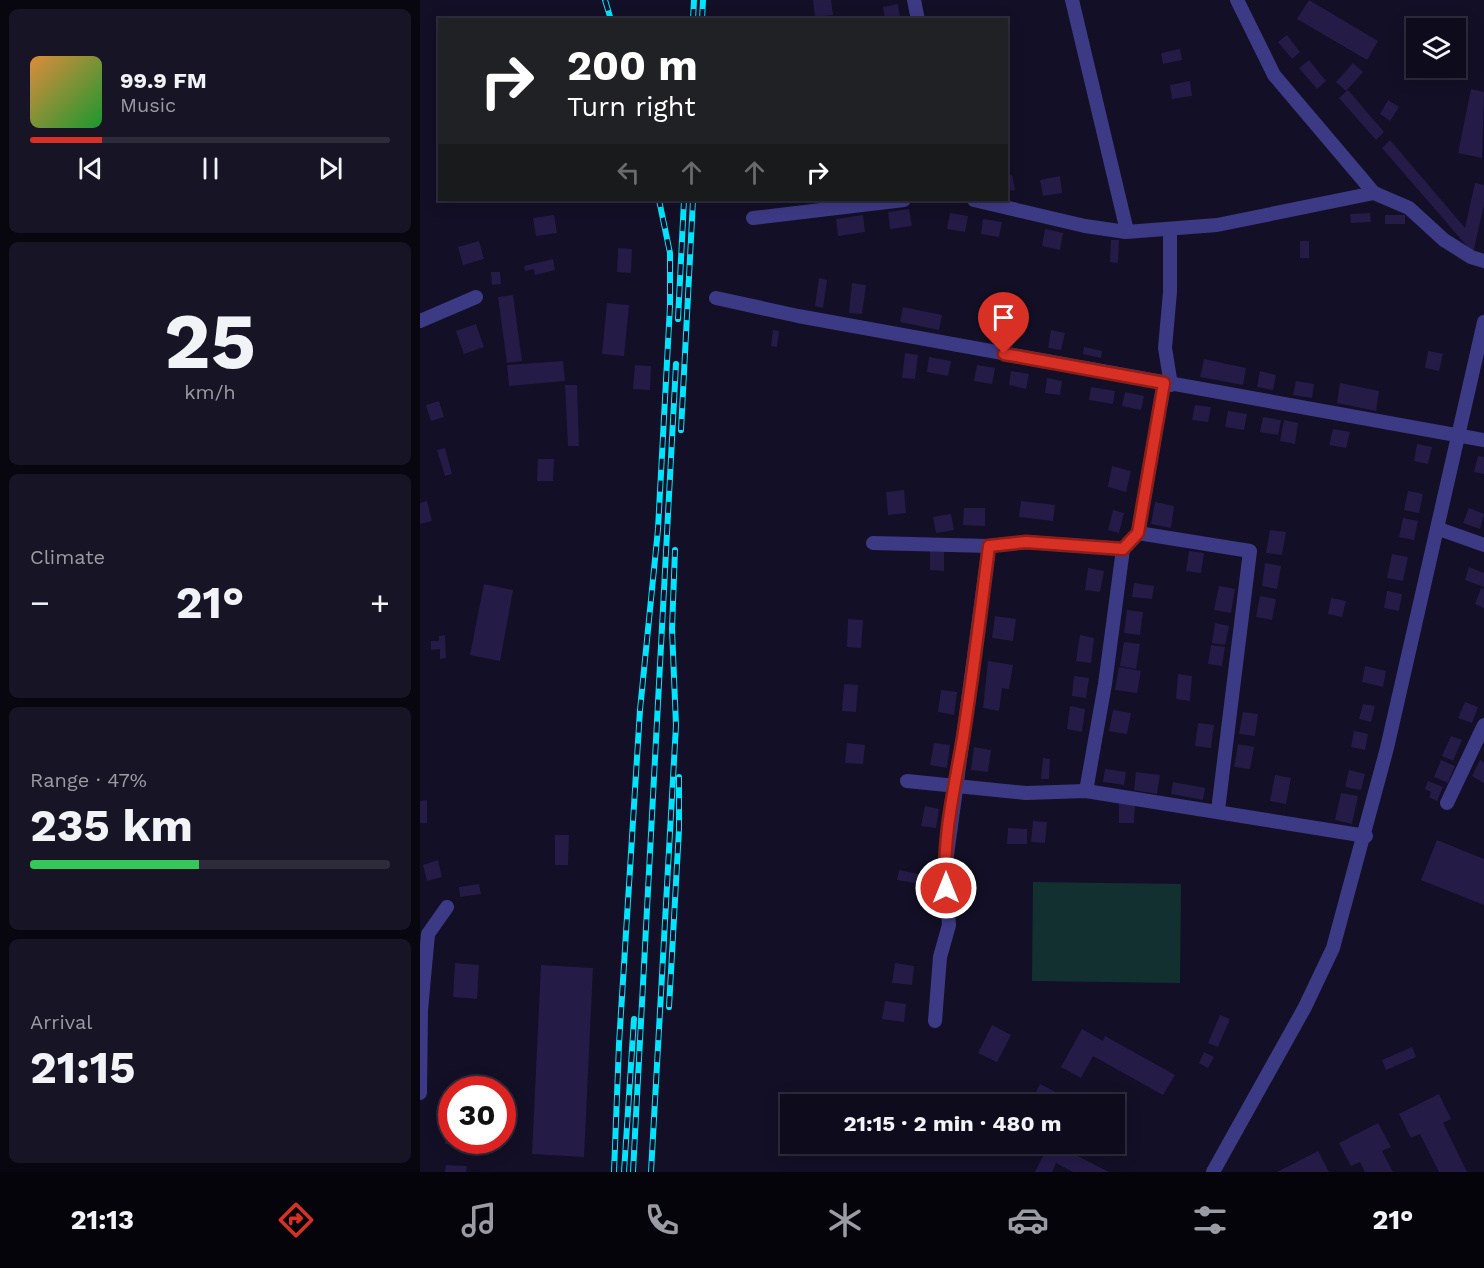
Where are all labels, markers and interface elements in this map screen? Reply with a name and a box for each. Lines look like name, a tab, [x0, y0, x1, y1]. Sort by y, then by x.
map controls	[1406, 18, 1466, 78]
button: layers	[1406, 18, 1466, 78]
text: 200 m	[567, 41, 698, 90]
icon: right	[468, 42, 546, 120]
text: 99.9 FM	[120, 68, 207, 93]
text: Turn right	[567, 91, 696, 123]
text: Music	[120, 93, 176, 117]
icon: previous	[74, 152, 107, 185]
icon: pause	[194, 152, 227, 185]
icon: next	[314, 152, 347, 185]
icon: left	[612, 156, 645, 189]
icon: ahead	[675, 156, 708, 189]
icon: ahead	[738, 156, 771, 189]
icon: right	[801, 156, 834, 189]
pin	[978, 292, 1029, 354]
text: 25	[164, 295, 256, 387]
icon: arrive	[987, 301, 1020, 334]
text: km/h	[184, 380, 236, 404]
text: Climate	[30, 545, 105, 569]
text: 21°	[176, 576, 244, 629]
text: −	[30, 583, 50, 622]
text: +	[370, 583, 390, 622]
text: Range · 47%	[30, 768, 147, 792]
text: 235 km	[30, 799, 193, 852]
position arrow	[914, 856, 978, 920]
text: Arrival	[30, 1010, 92, 1034]
text: 21:15	[30, 1041, 135, 1094]
speed limit sign: 30	[438, 1076, 516, 1154]
text: 21:15 · 2 min · 480 m	[843, 1111, 1062, 1136]
icon: directions	[275, 1199, 317, 1241]
icon: music	[458, 1199, 500, 1241]
icon: phone	[641, 1199, 683, 1241]
icon: climate	[824, 1199, 866, 1241]
icon: car	[1007, 1199, 1049, 1241]
icon: filters	[1189, 1199, 1231, 1241]
text: 21:13	[70, 1204, 134, 1236]
text: 21°	[1372, 1204, 1413, 1236]

